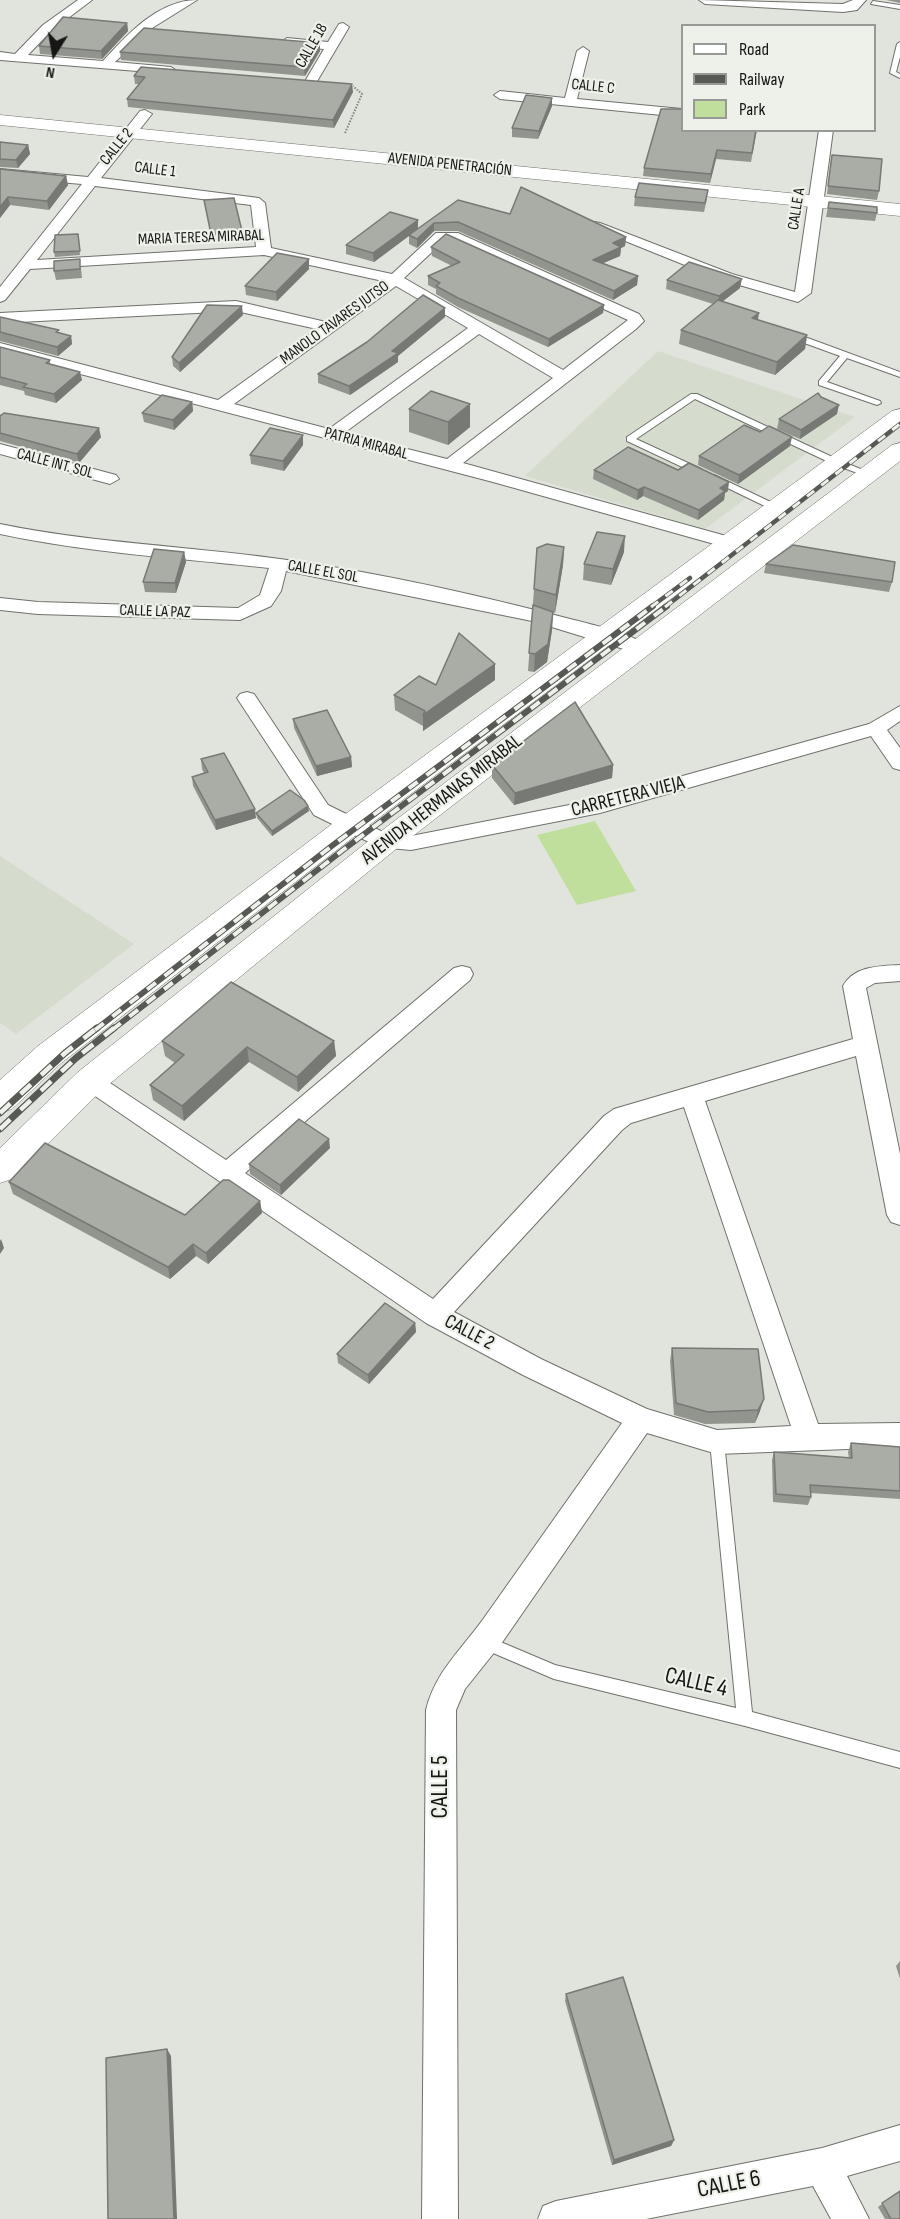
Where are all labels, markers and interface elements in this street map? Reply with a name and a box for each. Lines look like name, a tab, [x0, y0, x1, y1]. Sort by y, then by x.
street label: CALLE 18	[292, 20, 332, 72]
north arrow	[24, 24, 84, 84]
legend	[681, 24, 876, 132]
text: Road	[739, 39, 769, 60]
text: N	[44, 62, 56, 82]
text: Railway	[739, 69, 784, 90]
street label: CALLE C	[570, 75, 616, 99]
text: Park	[739, 99, 765, 120]
street label: CALLE 2	[96, 125, 138, 169]
street label: AVENIDA PENETRACIÓN	[387, 149, 513, 181]
street label: CALLE 1	[133, 158, 177, 182]
street label: CALLE A	[784, 187, 810, 231]
street label: MARIA TERESA MIRABAL	[138, 226, 264, 250]
street label: MANOLO TAVARES JUTSO	[277, 277, 393, 369]
street label: PATRIA MIRABAL	[322, 424, 410, 464]
street label: CALLE INT. SOL	[15, 445, 95, 483]
street label: CALLE EL SOL	[286, 556, 360, 588]
street label: CALLE LA PAZ	[119, 601, 191, 623]
street label: AVENIDA HERMANAS MIRABAL	[357, 730, 527, 870]
street label: CARRETERA VIEJA	[569, 771, 687, 823]
street label: CALLE 2	[440, 1310, 498, 1356]
street label: CALLE 4	[662, 1662, 730, 1704]
street label: CALLE 5	[427, 1755, 455, 1819]
street label: CALLE 6	[695, 2165, 763, 2205]

